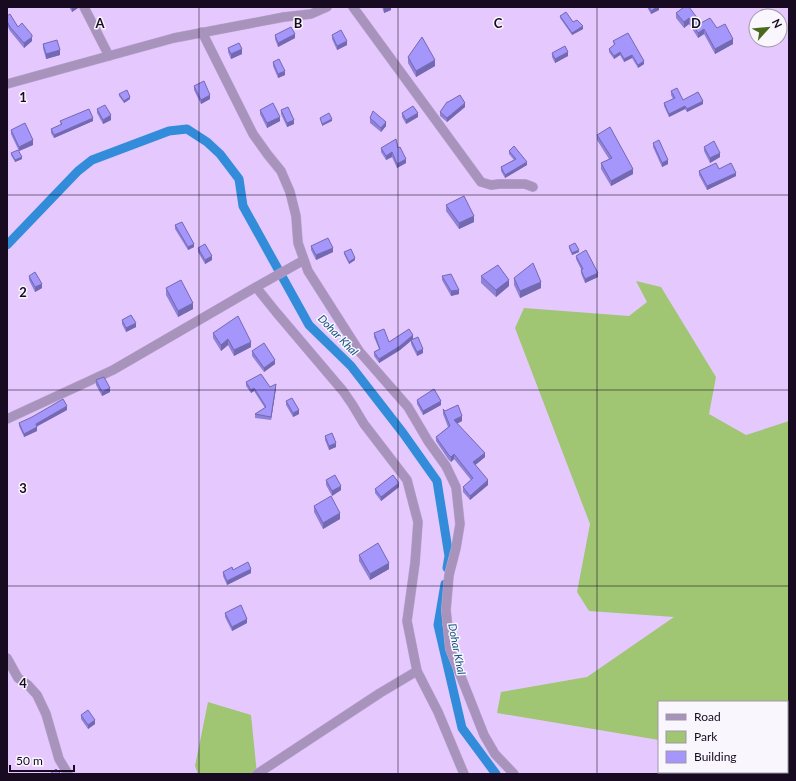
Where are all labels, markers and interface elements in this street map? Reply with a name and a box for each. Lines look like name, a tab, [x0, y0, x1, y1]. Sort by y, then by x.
north arrow	[748, 8, 788, 48]
text: A	[94, 15, 105, 31]
text: B	[294, 15, 303, 31]
text: C	[494, 15, 503, 31]
text: D	[691, 15, 701, 31]
text: N	[770, 17, 785, 30]
text: 1	[19, 89, 27, 105]
text: 2	[19, 284, 27, 300]
water label: Dohar Khal	[316, 312, 361, 358]
text: 3	[19, 480, 27, 496]
water label: Dohar Khal	[446, 622, 469, 676]
text: 4	[19, 675, 27, 691]
legend	[658, 701, 788, 773]
text: Road	[694, 709, 721, 724]
text: Park	[694, 729, 718, 744]
scale bar	[10, 747, 74, 773]
text: Building	[694, 749, 737, 764]
text: 50 m	[16, 753, 43, 768]

